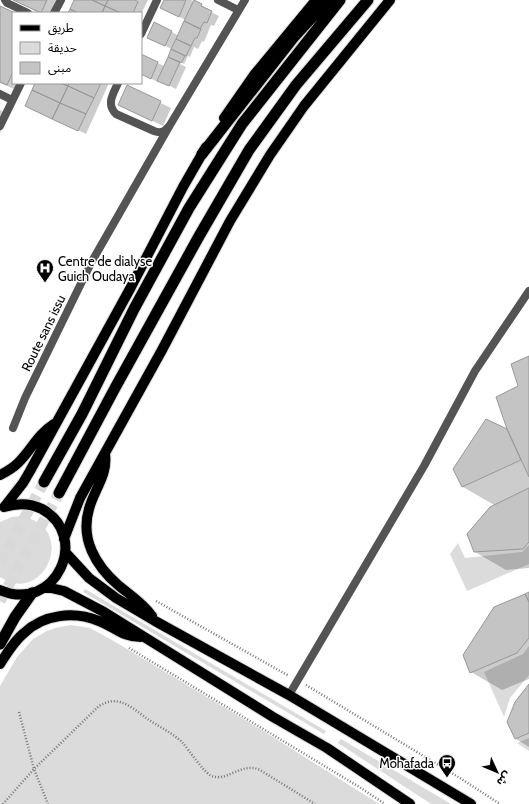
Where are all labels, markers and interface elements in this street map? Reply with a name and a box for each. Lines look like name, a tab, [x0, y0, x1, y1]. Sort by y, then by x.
legend	[12, 12, 142, 84]
text: طريق	[48, 20, 74, 36]
text: حديقة	[48, 40, 77, 55]
text: مبنى	[48, 60, 71, 75]
place label: Centre de dialyse Guich Oudaya	[58, 253, 152, 284]
hospital icon: Centre de dialyse Guich Oudaya	[35, 258, 55, 283]
street label: Route sans issu	[18, 292, 68, 374]
north arrow	[477, 752, 517, 792]
bus stop icon: Mohafada	[437, 753, 457, 778]
place label: Mohafada	[379, 755, 435, 771]
text: ش	[494, 769, 514, 789]

